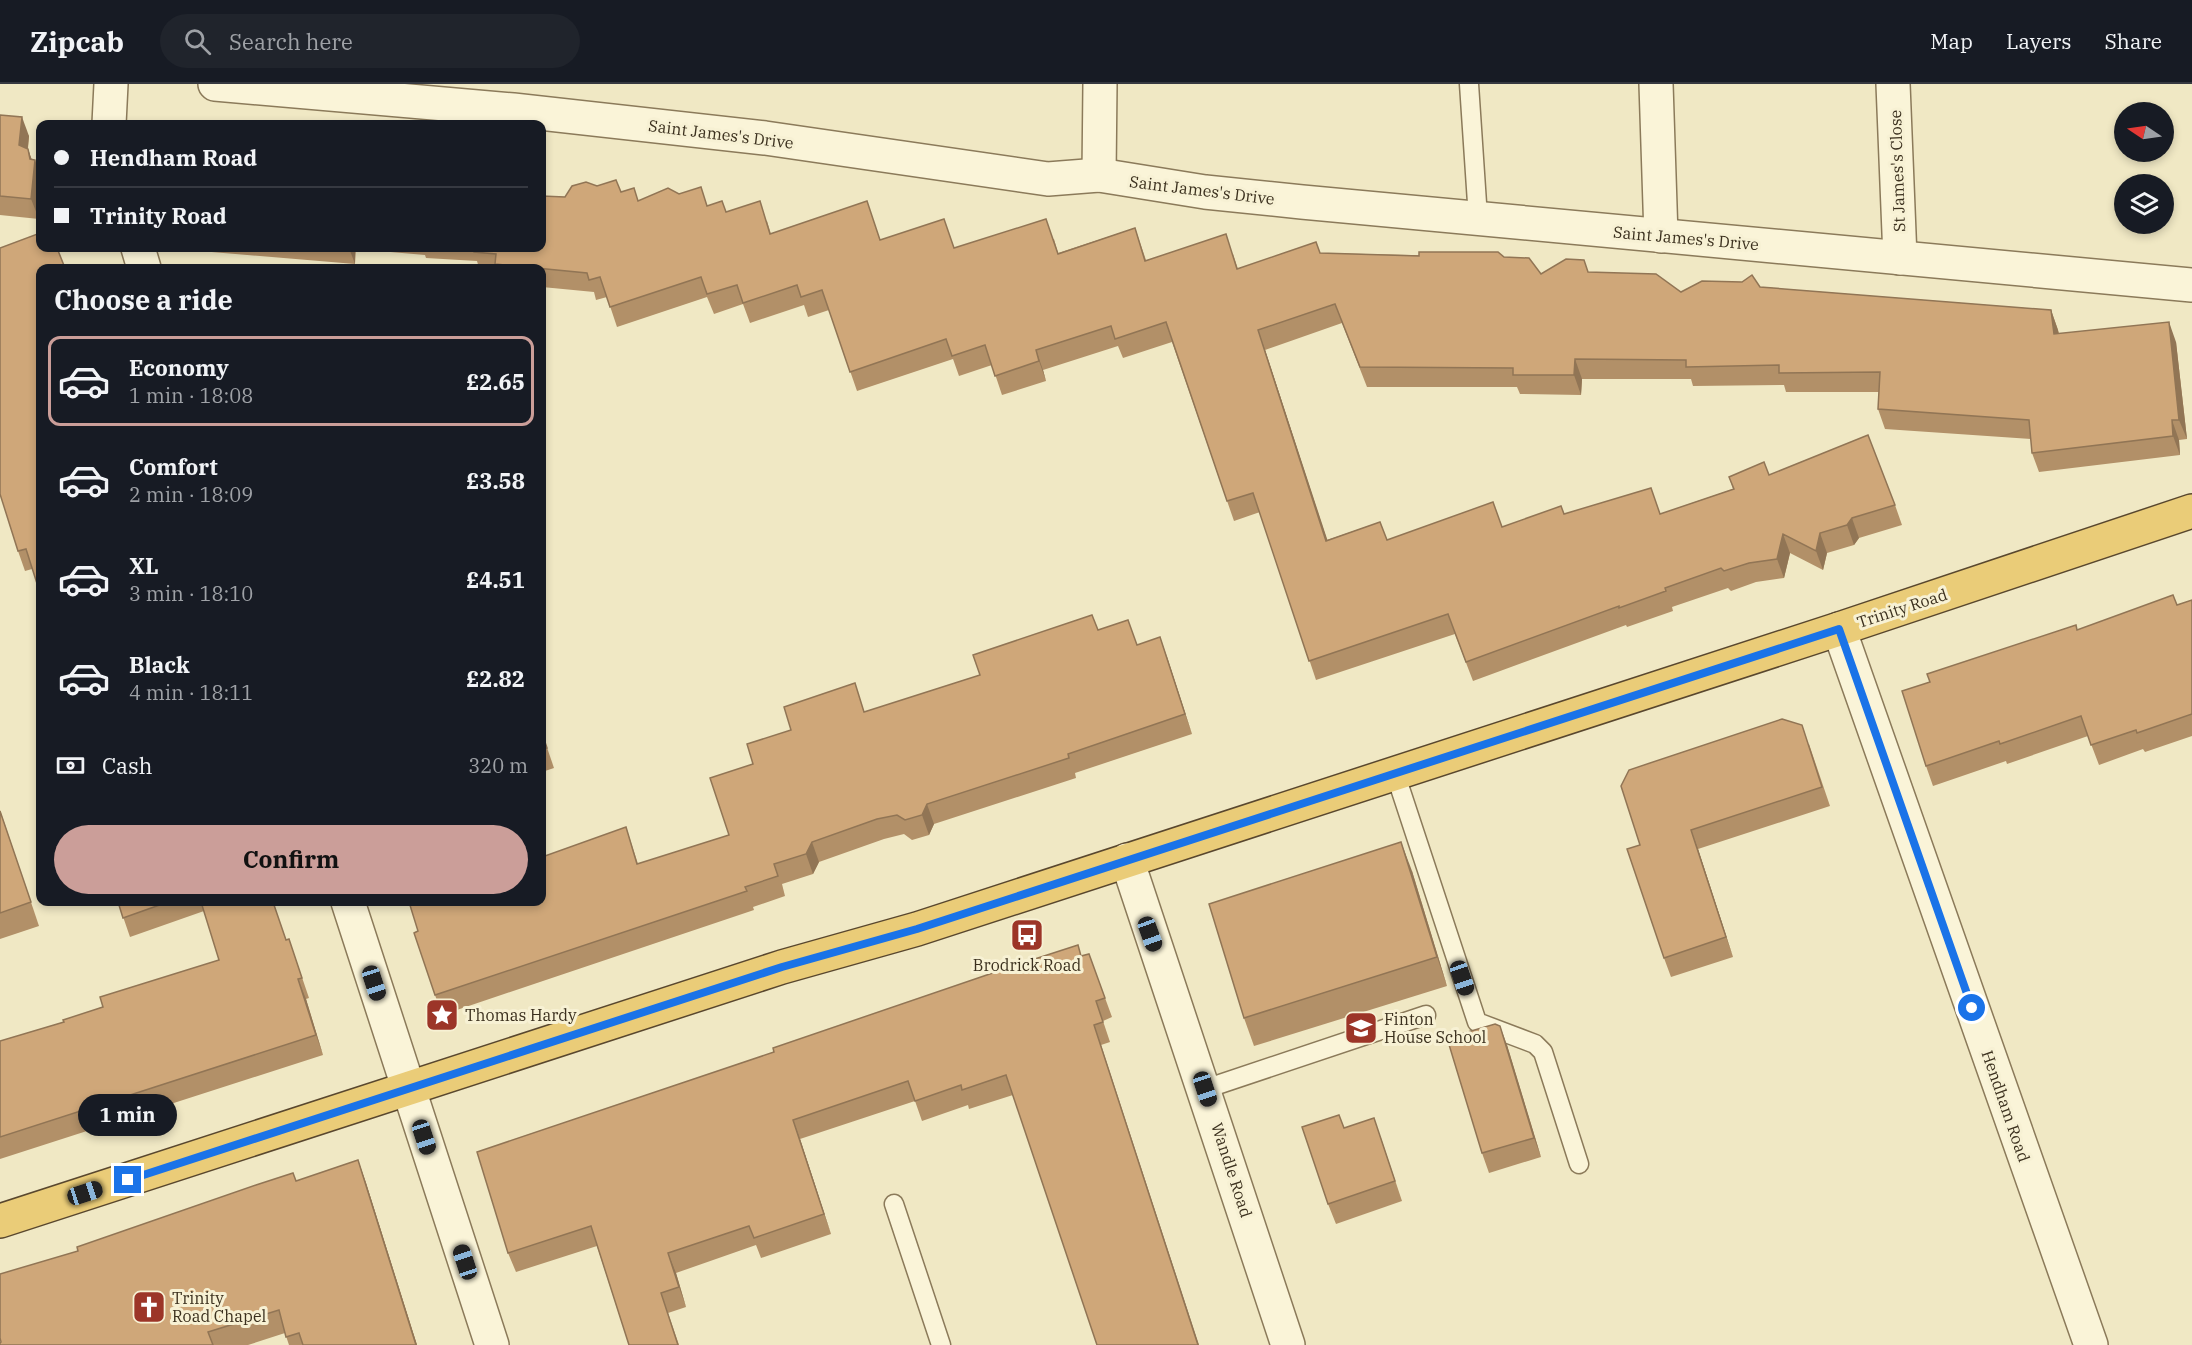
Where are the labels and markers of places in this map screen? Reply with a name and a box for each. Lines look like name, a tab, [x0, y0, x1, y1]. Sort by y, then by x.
bus stop icon: Brodrick Road	[1009, 917, 1045, 953]
place label: Brodrick Road	[973, 955, 1081, 975]
place icon: Thomas Hardy	[424, 997, 460, 1033]
place label: Thomas Hardy	[465, 1005, 577, 1025]
place label: Finton House School	[1384, 1009, 1486, 1047]
school or university icon: Finton House School	[1343, 1010, 1379, 1046]
place label: Trinity Road Chapel	[172, 1288, 267, 1326]
church icon: Trinity Road Chapel	[131, 1289, 167, 1325]

